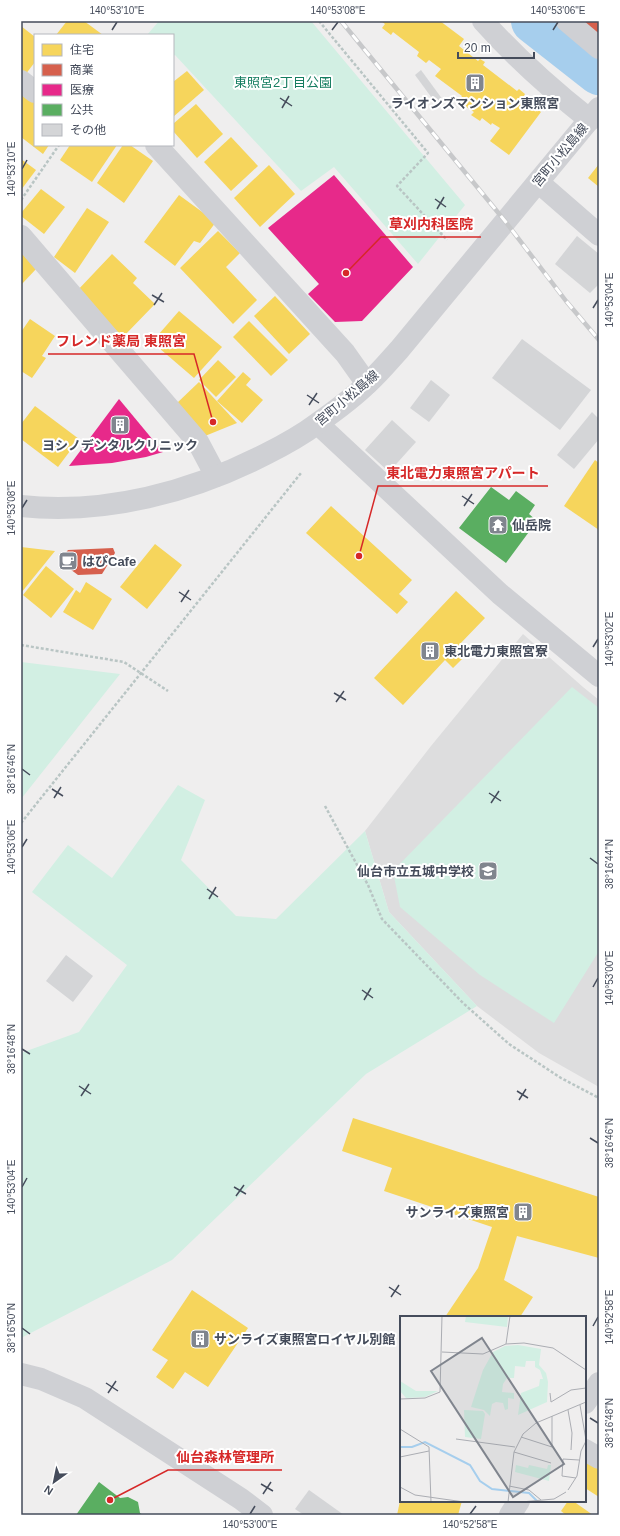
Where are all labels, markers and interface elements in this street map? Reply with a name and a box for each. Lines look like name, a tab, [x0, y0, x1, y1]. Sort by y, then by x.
text: 140°53'10"E	[89, 5, 145, 16]
text: 140°53'08"E	[310, 5, 366, 16]
text: 140°53'06"E	[530, 5, 586, 16]
legend	[34, 34, 174, 146]
scale bar	[458, 34, 534, 60]
text: 20 m	[464, 41, 491, 55]
text: 住宅	[70, 43, 94, 57]
text: 商業	[70, 63, 94, 77]
building icon: ライオンズマンション東照宮	[464, 72, 486, 94]
park label: 東照宮2丁目公園	[234, 75, 332, 90]
text: 医療	[70, 83, 94, 97]
place label: ライオンズマンション東照宮	[391, 96, 559, 111]
text: 公共	[70, 103, 94, 117]
street label: 宮町小松島線	[529, 120, 591, 190]
text: その他	[70, 123, 106, 137]
text: 140°53'10"E	[6, 141, 17, 197]
callout: 草刈内科医院	[381, 211, 481, 237]
text: 草刈内科医院	[389, 216, 473, 232]
text: 140°53'04"E	[604, 272, 615, 328]
callout: フレンド薬局 東照宮	[48, 328, 194, 354]
text: フレンド薬局 東照宮	[56, 333, 186, 349]
street label: 宮町小松島線	[312, 367, 382, 429]
building icon: ヨシノデンタルクリニック	[109, 414, 131, 436]
place label: ヨシノデンタルクリニック	[42, 438, 198, 453]
callout: 東北電力東照宮アパート	[378, 460, 548, 486]
text: 東北電力東照宮アパート	[386, 465, 540, 481]
text: 140°53'08"E	[6, 480, 17, 536]
temple icon: 仙岳院	[487, 514, 509, 536]
place label: 仙岳院	[512, 518, 551, 533]
cafe icon: はぴCafe	[57, 550, 79, 572]
place label: はぴCafe	[82, 554, 136, 569]
text: 140°53'02"E	[604, 611, 615, 667]
building icon: 東北電力東照宮寮	[419, 640, 441, 662]
place label: 東北電力東照宮寮	[444, 644, 548, 659]
text: 38°16'46"N	[6, 744, 17, 794]
text: 140°53'06"E	[6, 819, 17, 875]
text: 38°16'44"N	[604, 839, 615, 889]
school or university icon: 仙台市立五城中学校	[477, 860, 499, 882]
place label: 仙台市立五城中学校	[357, 864, 474, 879]
text: 140°53'00"E	[604, 950, 615, 1006]
text: 38°16'48"N	[6, 1024, 17, 1074]
text: 38°16'46"N	[604, 1118, 615, 1168]
text: 140°53'04"E	[6, 1159, 17, 1215]
building icon: サンライズ東照宮	[512, 1201, 534, 1223]
place label: サンライズ東照宮	[405, 1205, 509, 1220]
text: 140°52'58"E	[604, 1289, 615, 1345]
text: 38°16'50"N	[6, 1303, 17, 1353]
inset map	[400, 1316, 586, 1502]
building icon: サンライズ東照宮ロイヤル別館	[189, 1328, 211, 1350]
place label: サンライズ東照宮ロイヤル別館	[214, 1332, 395, 1347]
text: 38°16'48"N	[604, 1398, 615, 1448]
callout: 仙台森林管理所	[168, 1444, 282, 1470]
text: 仙台森林管理所	[176, 1449, 274, 1465]
north arrow	[34, 1462, 74, 1502]
text: N	[42, 1483, 55, 1498]
text: 140°53'00"E	[222, 1519, 278, 1530]
text: 140°52'58"E	[442, 1519, 498, 1530]

